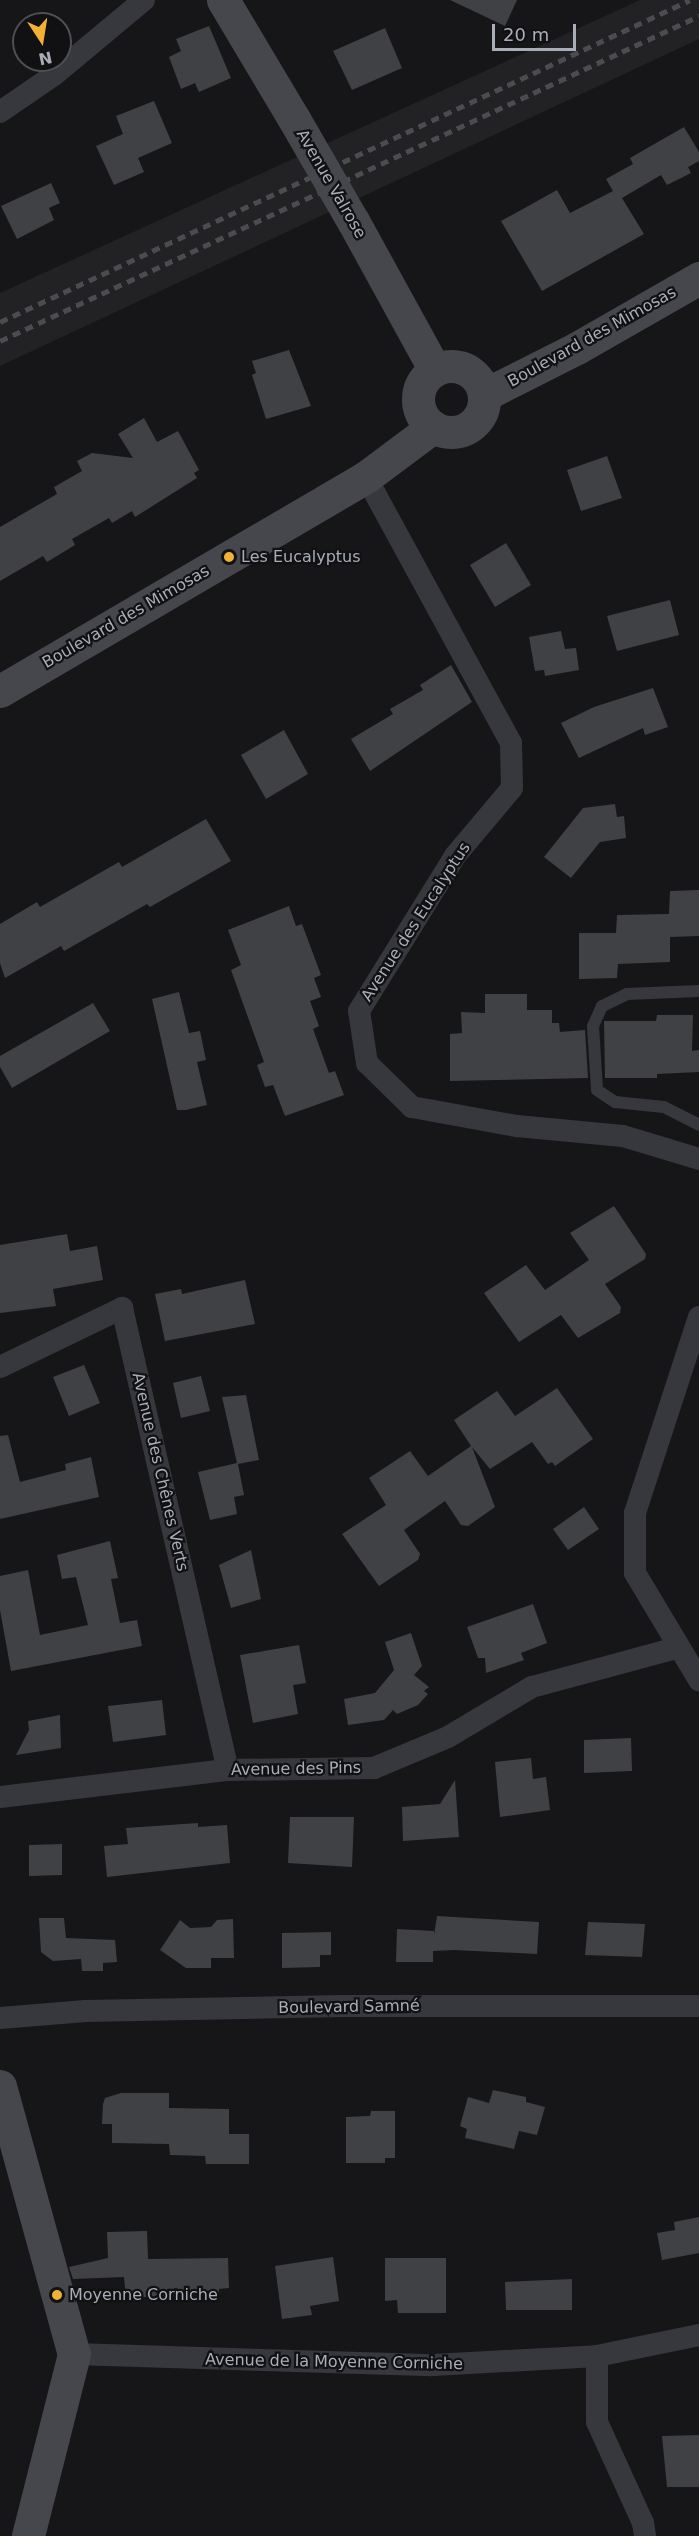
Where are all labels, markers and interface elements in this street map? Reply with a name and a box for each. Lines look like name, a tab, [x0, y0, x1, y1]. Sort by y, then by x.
north arrow	[12, 12, 72, 72]
scale bar	[495, 12, 579, 50]
text: 20 m	[503, 24, 549, 45]
text: N	[37, 47, 54, 69]
street label: Avenue Valrose	[292, 126, 370, 242]
street label: Boulevard des Mimosas	[504, 283, 680, 391]
place label: Les Eucalyptus	[241, 547, 361, 567]
marker: Les Eucalyptus	[222, 550, 236, 564]
street label: Boulevard des Mimosas	[39, 561, 213, 673]
street label: Avenue des Eucalyptus	[357, 839, 475, 1005]
street label: Avenue des Chênes Verts	[128, 1371, 192, 1573]
street label: Avenue des Pins	[231, 1758, 361, 1780]
street label: Boulevard Samné	[278, 1996, 420, 2018]
place label: Moyenne Corniche	[69, 2285, 218, 2305]
marker: Moyenne Corniche	[50, 2288, 64, 2302]
street label: Avenue de la Moyenne Corniche	[205, 2350, 463, 2374]

